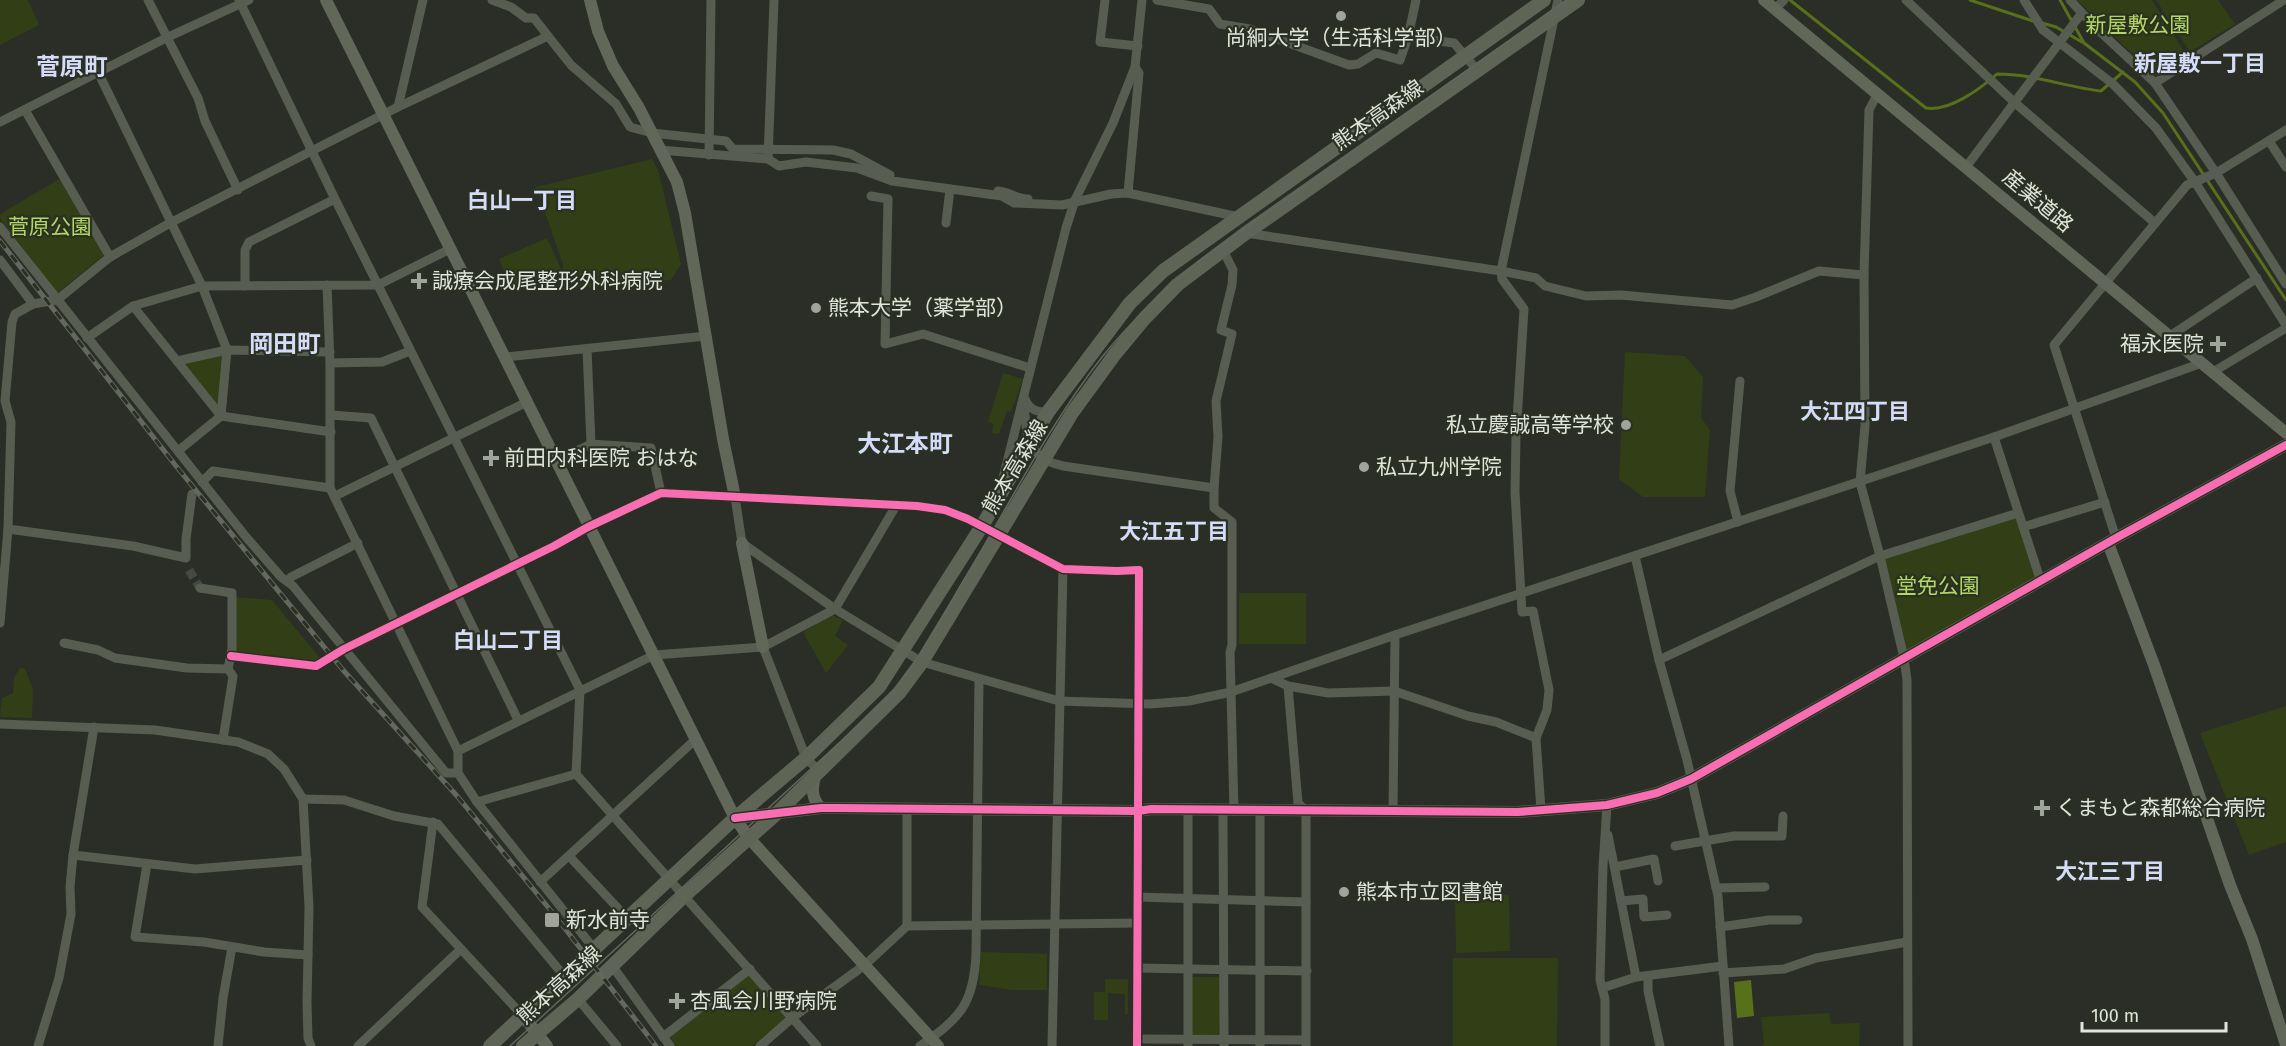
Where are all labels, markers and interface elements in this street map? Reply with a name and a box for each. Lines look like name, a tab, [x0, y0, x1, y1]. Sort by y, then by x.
marker: 尚絅大学（生活科学部）	[1334, 9, 1348, 23]
park label: 新屋敷公園	[2086, 12, 2191, 38]
place label: 尚絅大学（生活科学部）	[1226, 25, 1457, 51]
district label: 新屋敷一丁目	[2134, 50, 2266, 77]
district label: 菅原町	[36, 53, 108, 81]
street label: 熊本高森線	[1328, 74, 1428, 156]
street label: 産業道路	[1997, 164, 2079, 238]
district label: 白山一丁目	[467, 187, 577, 214]
park label: 菅原公園	[8, 214, 92, 240]
place label: 誠療会成尾整形外科病院	[432, 268, 663, 294]
marker: 誠療会成尾整形外科病院	[410, 272, 428, 290]
place label: 熊本大学（薬学部）	[828, 295, 1017, 321]
marker: 熊本大学（薬学部）	[809, 301, 823, 315]
district label: 岡田町	[249, 330, 321, 358]
place label: 福永医院	[2120, 331, 2204, 357]
marker: 福永医院	[2209, 335, 2227, 353]
district label: 大江四丁目	[1800, 398, 1910, 425]
place label: 私立慶誠高等学校	[1446, 412, 1614, 438]
street label: 熊本高森線	[977, 415, 1053, 519]
marker: 私立慶誠高等学校	[1619, 418, 1633, 432]
district label: 大江本町	[857, 430, 953, 458]
place label: 前田内科医院 おはな	[504, 445, 699, 471]
marker: 前田内科医院 おはな	[482, 449, 500, 467]
place label: 私立九州学院	[1376, 454, 1502, 480]
marker: 私立九州学院	[1357, 460, 1371, 474]
district label: 大江五丁目	[1119, 518, 1229, 545]
park label: 堂免公園	[1896, 573, 1980, 599]
district label: 白山二丁目	[453, 627, 563, 654]
place label: くまもと森都総合病院	[2056, 795, 2266, 821]
marker: くまもと森都総合病院	[2033, 799, 2051, 817]
district label: 大江三丁目	[2055, 858, 2165, 885]
place label: 熊本市立図書館	[1356, 879, 1503, 905]
marker: 熊本市立図書館	[1337, 885, 1351, 899]
place label: 新水前寺	[566, 907, 650, 933]
marker: 新水前寺	[543, 911, 561, 929]
street label: 熊本高森線	[511, 940, 607, 1030]
place label: 杏風会川野病院	[690, 988, 837, 1014]
marker: 杏風会川野病院	[668, 992, 686, 1010]
scale bar	[2082, 995, 2226, 1033]
text: 100 m	[2091, 1005, 2139, 1027]

